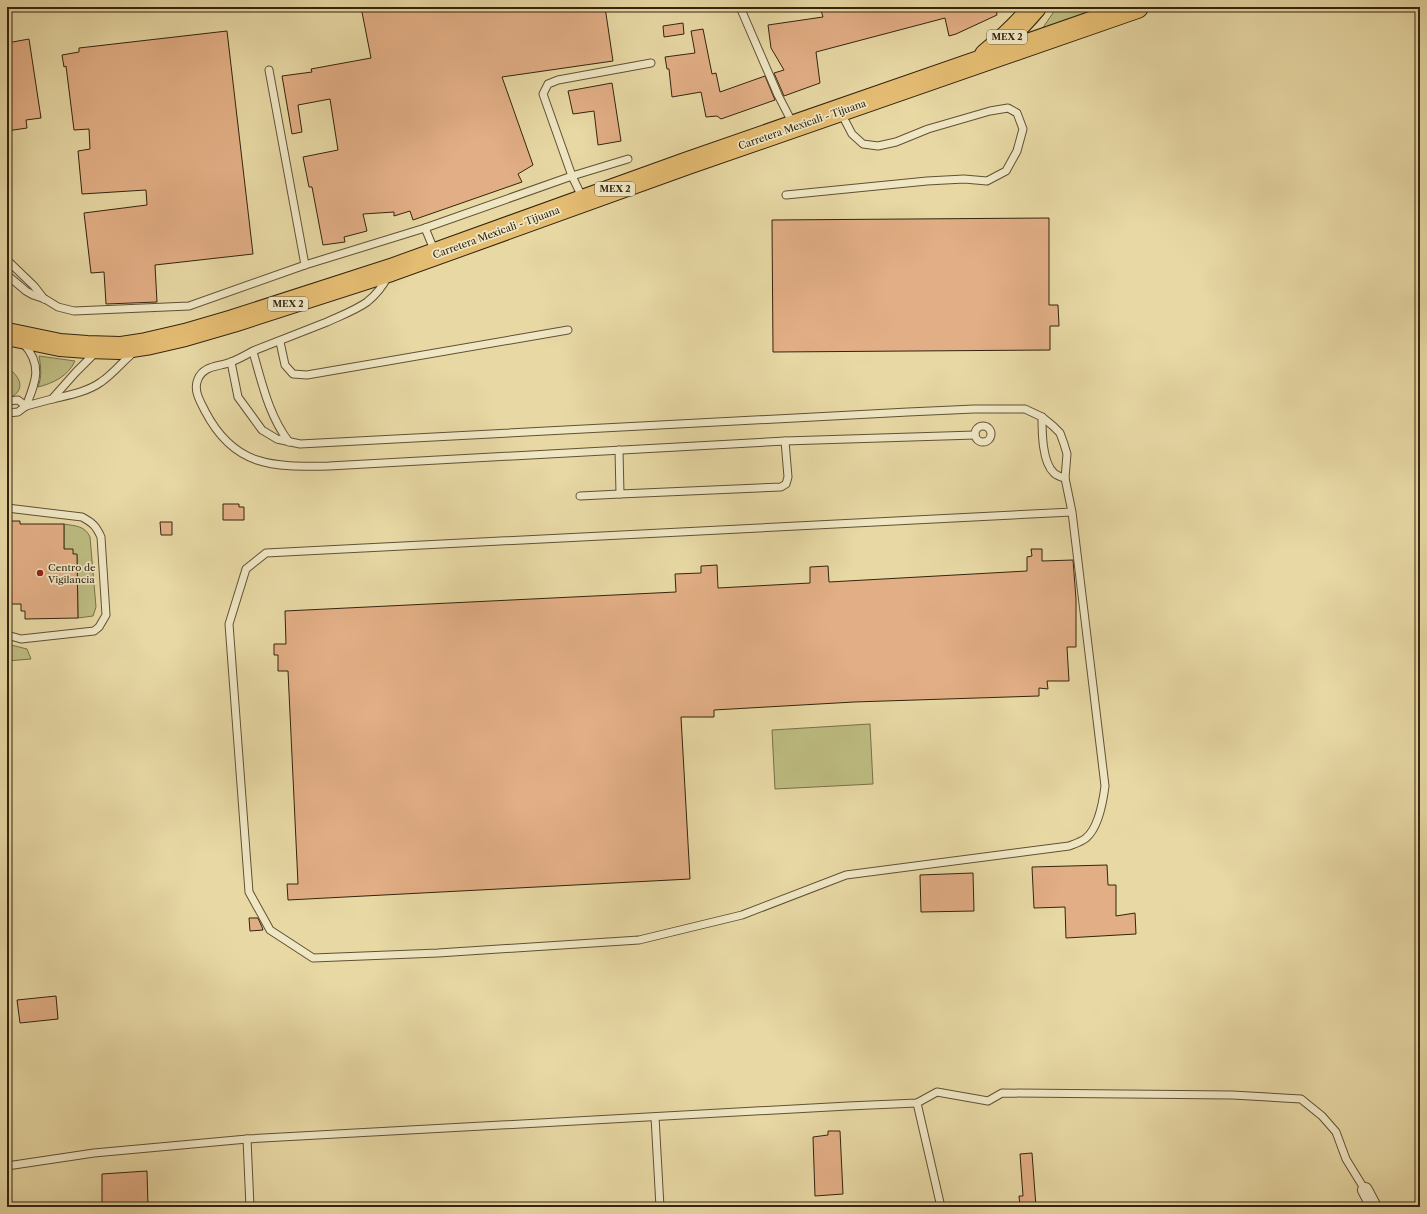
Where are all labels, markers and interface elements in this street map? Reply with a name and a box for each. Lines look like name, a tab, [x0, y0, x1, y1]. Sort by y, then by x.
road number: MEX 2	[987, 30, 1027, 44]
street label: Carretera Mexicali - Tijuana	[737, 96, 868, 152]
road number: MEX 2	[595, 182, 635, 196]
street label: Carretera Mexicali - Tijuana	[431, 203, 562, 262]
road number: MEX 2	[268, 297, 308, 311]
place label: Centro de Vigilancia	[47, 561, 96, 586]
marker: Centro de Vigilancia	[35, 568, 45, 578]

